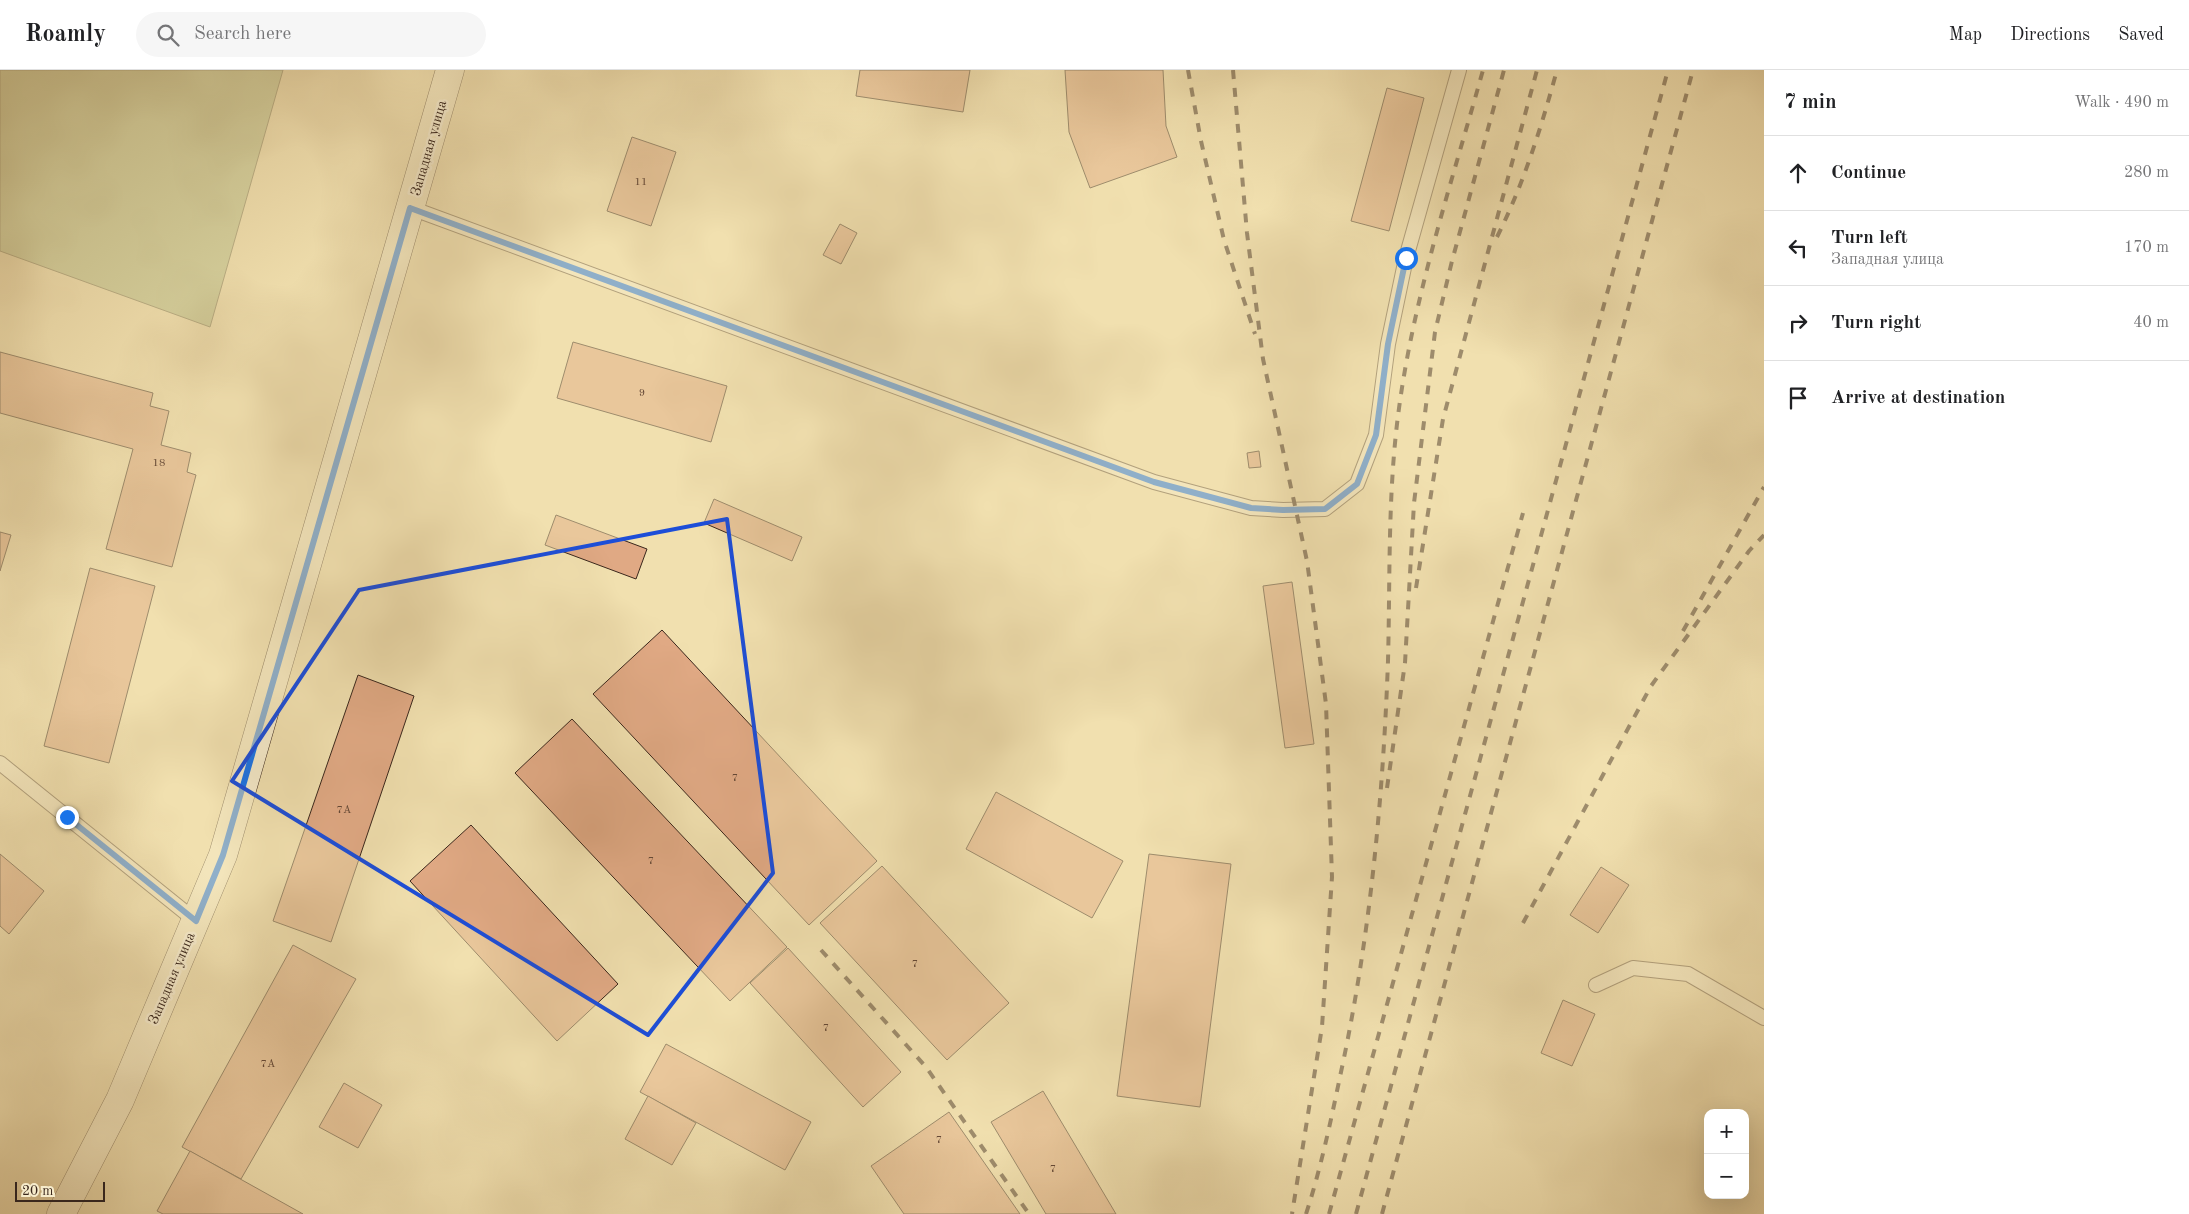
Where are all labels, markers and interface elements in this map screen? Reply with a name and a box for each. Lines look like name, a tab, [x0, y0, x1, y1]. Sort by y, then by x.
search box	[136, 12, 486, 57]
icon: search	[154, 21, 182, 49]
text: Roamly	[25, 23, 106, 47]
text: Search here	[194, 25, 291, 44]
text: Map	[1949, 26, 1982, 44]
text: Directions	[2010, 26, 2090, 44]
text: Saved	[2118, 26, 2164, 44]
text: 7 min	[1784, 92, 1837, 113]
text: Walk · 490 m	[2074, 95, 2169, 111]
street label: Западная улица	[409, 99, 449, 198]
icon: ahead	[1784, 159, 1812, 187]
text: Continue	[1831, 164, 1906, 183]
text: 280 m	[2124, 165, 2169, 181]
house number: 11	[635, 177, 647, 188]
text: Turn left	[1831, 229, 1908, 248]
icon: left	[1784, 234, 1812, 262]
text: 170 m	[2124, 240, 2169, 256]
route start	[1395, 247, 1418, 270]
text: Западная улица	[1831, 252, 1944, 268]
icon: right	[1784, 309, 1812, 337]
text: Turn right	[1831, 314, 1921, 333]
text: 40 m	[2133, 315, 2169, 331]
icon: arrive	[1784, 384, 1812, 412]
house number: 9	[639, 388, 645, 399]
text: Arrive at destination	[1831, 389, 2005, 408]
house number: 18	[153, 458, 165, 469]
house number: 7	[732, 773, 738, 784]
house number: 7А	[337, 805, 352, 816]
route end	[56, 806, 79, 829]
house number: 7	[648, 856, 654, 867]
street label: Западная улица	[146, 930, 198, 1027]
house number: 7	[912, 959, 918, 970]
house number: 7	[823, 1023, 829, 1034]
house number: 7А	[261, 1059, 276, 1070]
map controls	[1704, 1109, 1749, 1199]
button: +	[1704, 1109, 1749, 1154]
house number: 7	[936, 1135, 942, 1146]
button: −	[1704, 1154, 1749, 1199]
house number: 7	[1050, 1164, 1056, 1175]
scale bar	[15, 1179, 105, 1202]
text: 20 m	[22, 1184, 53, 1198]

